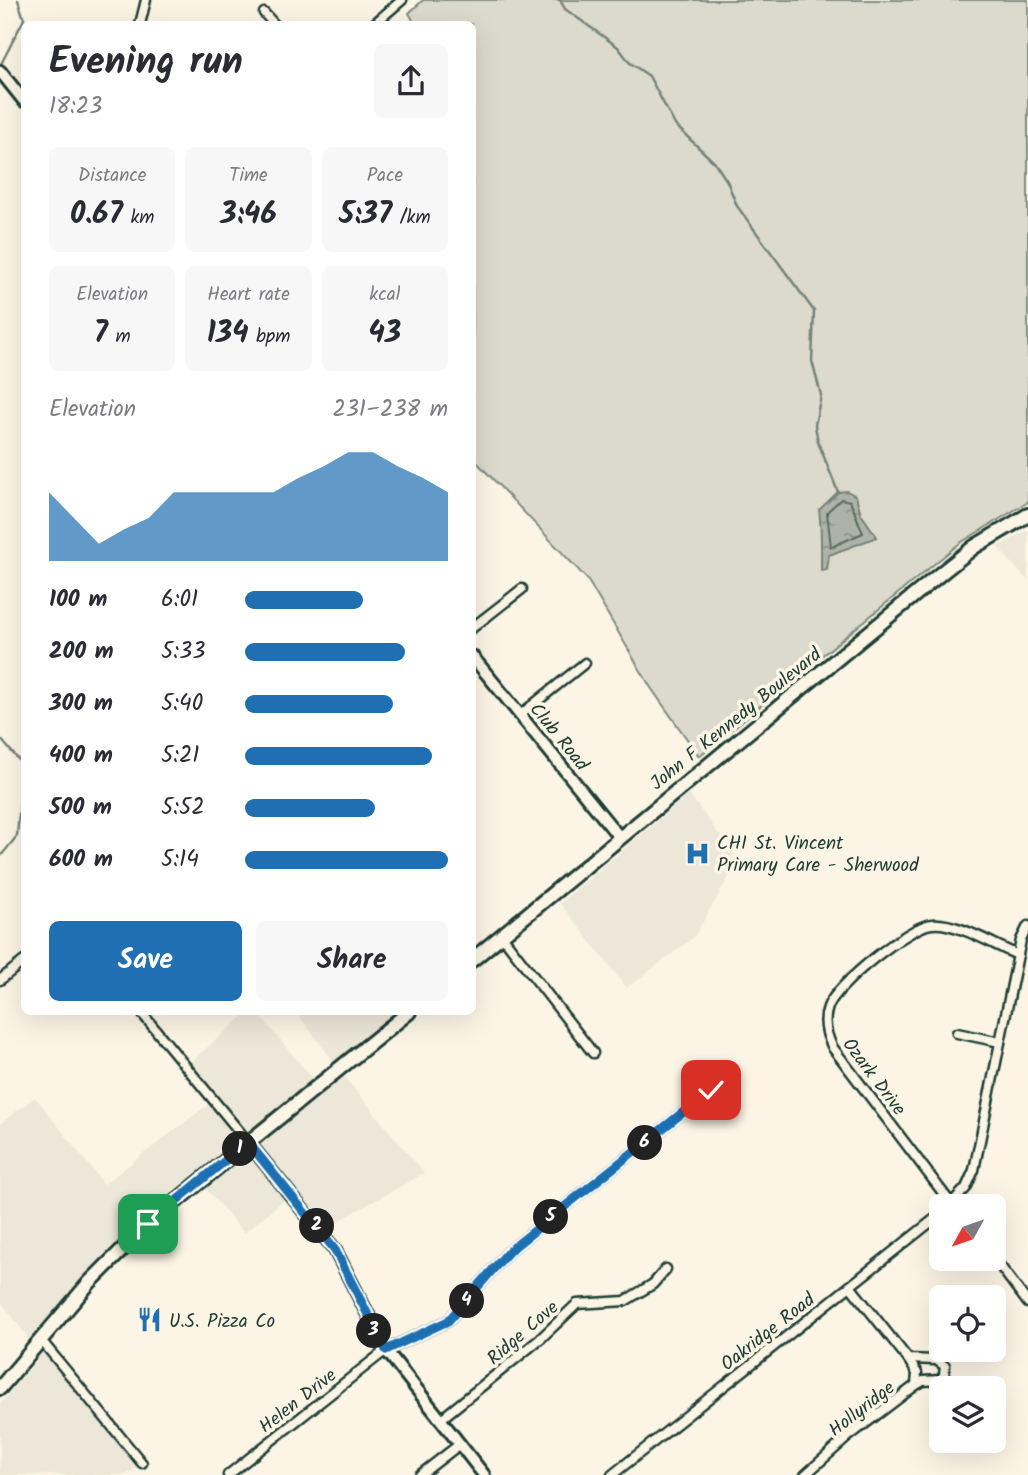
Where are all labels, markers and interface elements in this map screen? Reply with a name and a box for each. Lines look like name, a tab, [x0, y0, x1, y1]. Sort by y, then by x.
text: Evening run	[49, 33, 243, 93]
button: share	[374, 44, 448, 118]
text: 18:23	[49, 89, 102, 125]
text: Distance	[78, 161, 146, 191]
text: Time	[229, 161, 268, 191]
text: Pace	[367, 161, 403, 191]
text: 0.67	[70, 191, 123, 239]
text: 3:46	[220, 191, 277, 239]
text: 5:37	[339, 191, 392, 239]
text: km	[123, 203, 154, 233]
text: /km	[392, 203, 431, 233]
text: Elevation	[76, 280, 148, 310]
text: Heart rate	[207, 280, 290, 310]
text: kcal	[369, 280, 400, 310]
text: 7	[94, 310, 108, 358]
text: 134	[207, 310, 249, 358]
text: 43	[368, 310, 401, 358]
text: m	[108, 322, 131, 352]
text: bpm	[249, 322, 290, 352]
text: Elevation	[49, 392, 136, 428]
text: 231–238 m	[332, 392, 448, 428]
text: 100 m	[49, 582, 107, 618]
text: 6:01	[161, 582, 198, 618]
text: 200 m	[49, 634, 114, 670]
text: 5:33	[161, 634, 205, 670]
street label: John F Kennedy Boulevard	[644, 640, 829, 798]
text: 300 m	[49, 686, 113, 722]
text: 5:40	[161, 686, 203, 722]
street label: Club Road	[521, 696, 596, 779]
text: 400 m	[49, 738, 113, 774]
text: 5:21	[161, 738, 200, 774]
text: 500 m	[49, 790, 112, 826]
text: 5:52	[161, 790, 205, 826]
place label: CHI St. Vincent Primary Care - Sherwood	[717, 829, 919, 881]
hospital icon: CHI St. Vincent Primary Care - Sherwood	[683, 839, 711, 867]
text: 600 m	[49, 842, 113, 878]
text: 5:14	[161, 842, 199, 878]
button: Save	[49, 921, 242, 1001]
button: Share	[256, 921, 448, 1001]
street label: Ozark Drive	[834, 1032, 913, 1123]
pin	[681, 1060, 741, 1120]
icon: check	[692, 1071, 730, 1109]
pin: 6	[628, 1126, 662, 1160]
text: 6	[639, 1127, 650, 1157]
pin: 1	[222, 1132, 258, 1166]
text: 1	[237, 1133, 242, 1163]
pin	[118, 1194, 178, 1254]
north arrow	[929, 1194, 1006, 1270]
map controls	[929, 1194, 1006, 1453]
pin: 5	[534, 1200, 568, 1234]
text: 5	[546, 1201, 555, 1231]
icon: arrive	[129, 1205, 167, 1243]
pin: 2	[300, 1208, 334, 1244]
text: 2	[311, 1210, 322, 1240]
pin: 4	[449, 1284, 484, 1318]
text: 4	[461, 1285, 472, 1315]
button: locate	[929, 1285, 1006, 1362]
street label: Oakridge Road	[714, 1286, 822, 1379]
street label: Ridge Cove	[481, 1293, 566, 1373]
restaurant icon: U.S. Pizza Co	[135, 1306, 163, 1334]
place label: U.S. Pizza Co	[169, 1307, 275, 1337]
pin: 3	[356, 1314, 392, 1348]
text: 3	[368, 1315, 379, 1345]
street label: Helen Drive	[253, 1361, 344, 1442]
street label: Hollyridge	[822, 1374, 902, 1445]
button: layers	[929, 1376, 1006, 1453]

